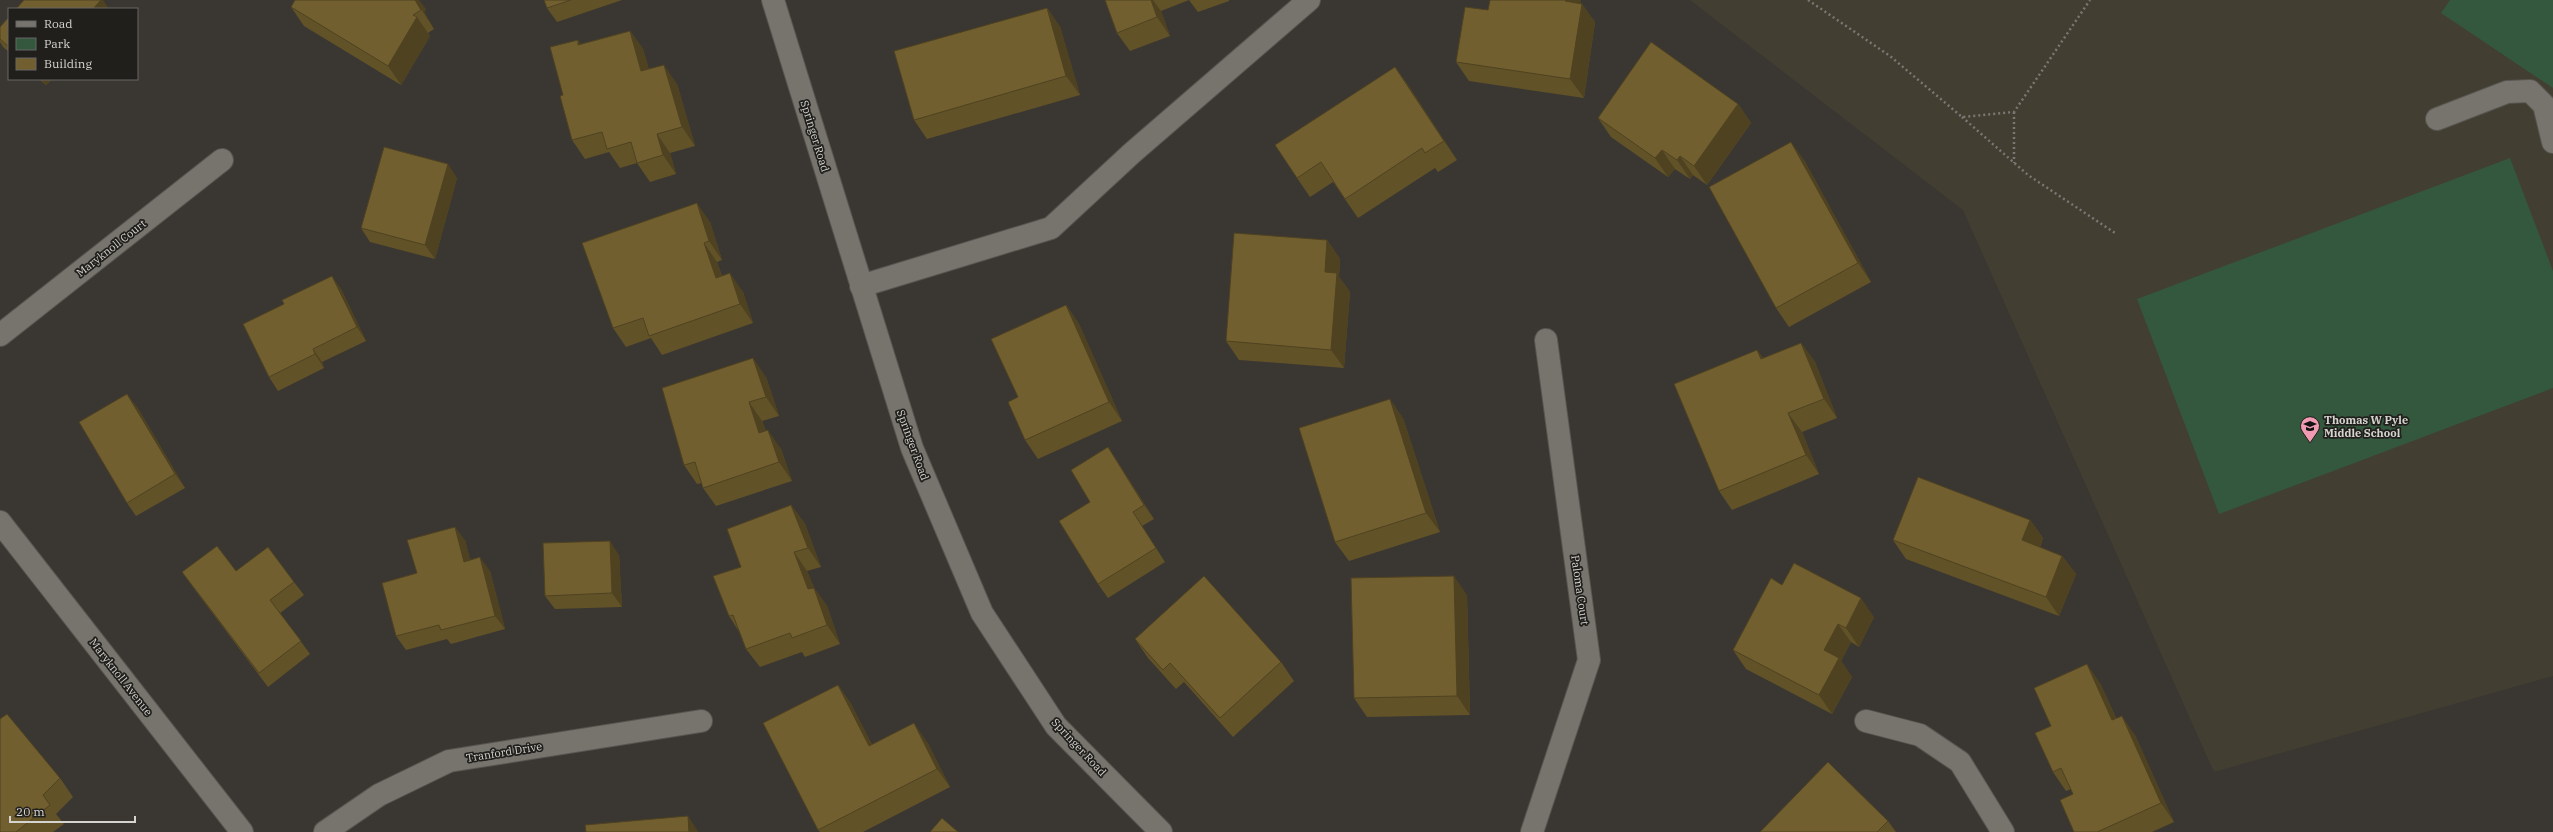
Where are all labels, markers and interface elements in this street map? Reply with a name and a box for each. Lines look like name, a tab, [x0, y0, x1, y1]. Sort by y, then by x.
legend	[8, 8, 138, 80]
text: Road	[44, 16, 73, 31]
text: Park	[44, 36, 70, 51]
text: Building	[44, 56, 92, 71]
street label: Springer Road	[797, 99, 833, 174]
street label: Maryknoll Court	[73, 216, 149, 279]
street label: Springer Road	[894, 408, 932, 482]
place label: Thomas W Pyle Middle School	[2324, 413, 2408, 440]
school or university icon: Thomas W Pyle Middle School	[2299, 415, 2321, 443]
street label: Paloma Court	[1568, 554, 1592, 626]
street label: Maryknoll Avenue	[86, 636, 156, 718]
street label: Springer Road	[1049, 715, 1110, 779]
street label: Tranford Drive	[465, 739, 543, 765]
scale bar	[10, 798, 135, 824]
text: 20 m	[16, 804, 45, 819]

